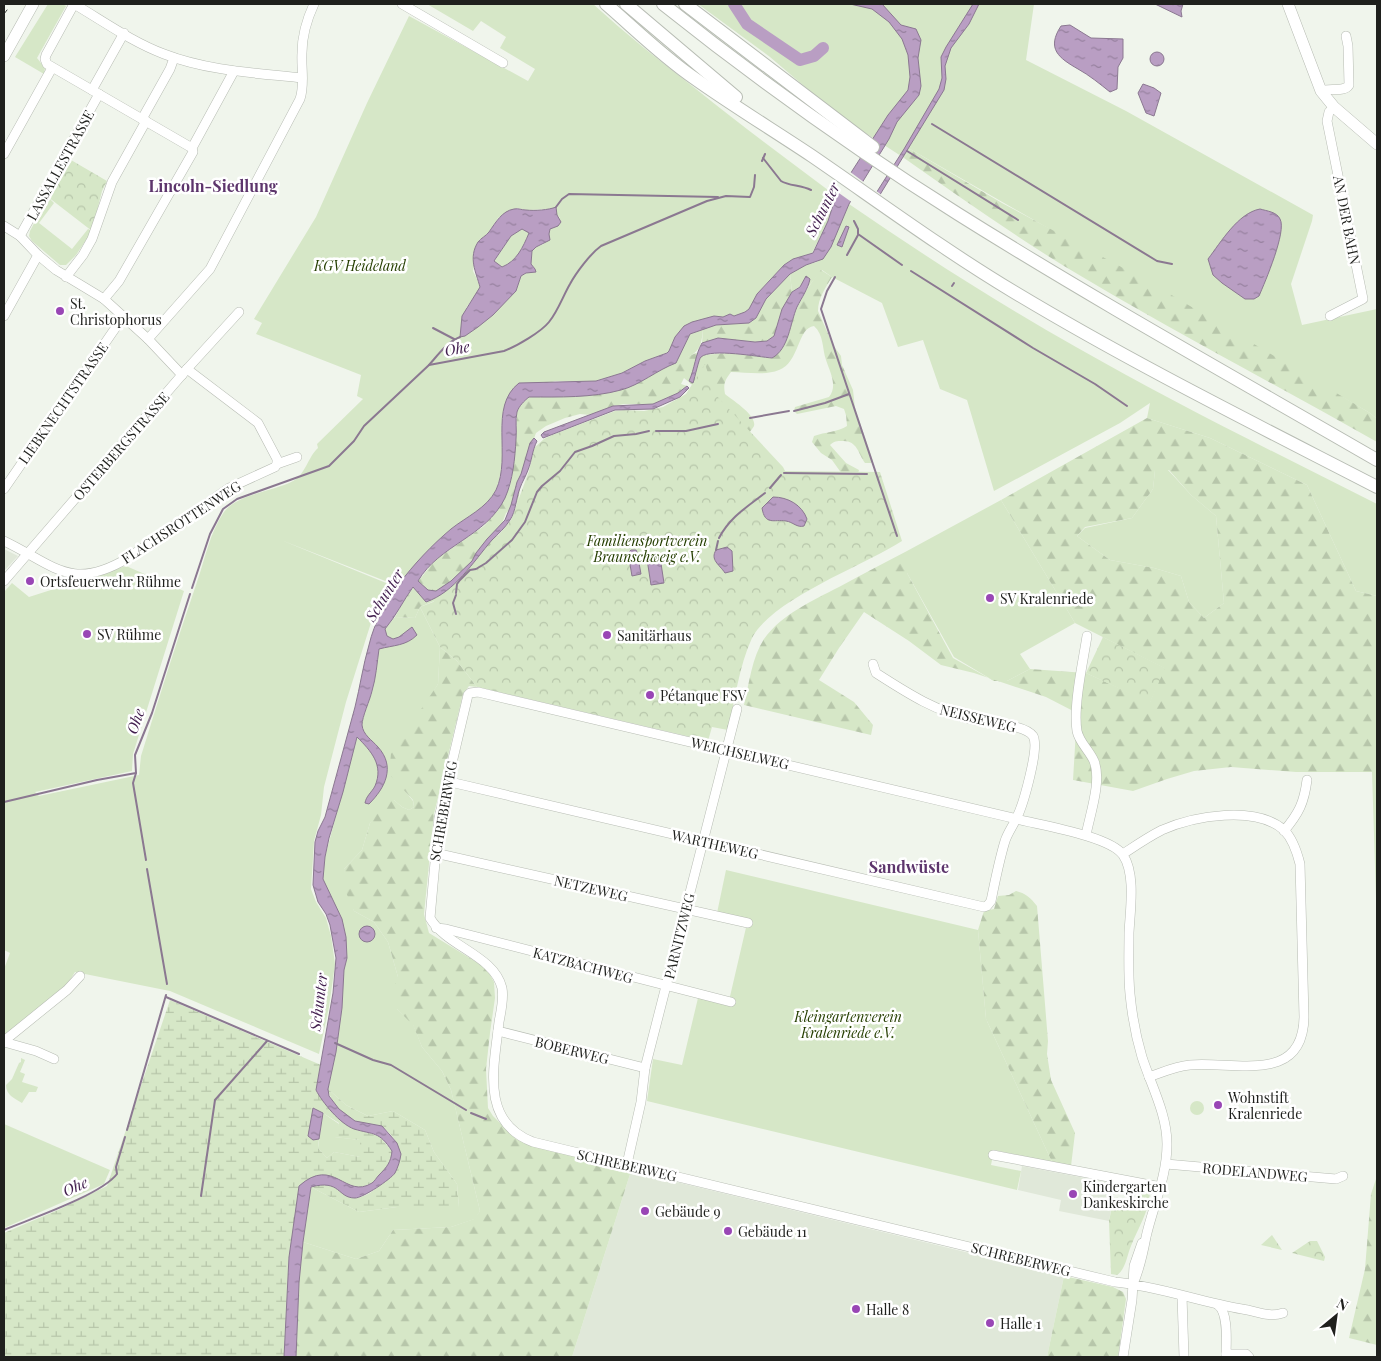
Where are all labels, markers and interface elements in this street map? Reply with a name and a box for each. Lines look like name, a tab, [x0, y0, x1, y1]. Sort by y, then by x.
street label: LASSALLESTRASSE	[22, 106, 98, 224]
street label: AN DER BAHN	[1329, 173, 1365, 266]
district label: Lincoln-Siedlung	[148, 175, 278, 196]
water label: Schunter	[799, 178, 844, 240]
park label: KGV Heideland	[313, 256, 406, 275]
place label: St. Christophorus	[70, 294, 162, 329]
marker: St. Christophorus	[54, 305, 66, 317]
water label: Ohe	[443, 336, 472, 360]
street label: LIEBKNECHTSTRASSE	[14, 338, 112, 468]
street label: OSTERBERGSTRASSE	[69, 388, 173, 504]
street label: FLACHSROTTENWEG	[118, 476, 245, 568]
park label: Familiensportverein Braunschweig e.V.	[586, 531, 707, 566]
water label: Schunter	[360, 565, 408, 626]
place label: Ortsfeuerwehr Rühme	[40, 572, 181, 591]
marker: Ortsfeuerwehr Rühme	[24, 575, 36, 587]
place label: SV Kralenriede	[1000, 589, 1094, 608]
marker: SV Kralenriede	[984, 592, 996, 604]
place label: SV Rühme	[97, 625, 161, 644]
place label: Sanitärhaus	[617, 626, 691, 645]
marker: SV Rühme	[81, 628, 93, 640]
marker: Sanitärhaus	[601, 629, 613, 641]
place label: Pétanque FSV	[660, 686, 747, 705]
marker: Pétanque FSV	[644, 689, 656, 701]
street label: NEISSEWEG	[938, 699, 1018, 737]
water label: Ohe	[121, 705, 149, 736]
street label: WEICHSELWEG	[688, 732, 791, 774]
street label: SCHREBERWEG	[425, 759, 461, 863]
street label: WARTHEWEG	[669, 825, 760, 863]
district label: Sandwüste	[869, 856, 949, 877]
street label: NETZEWEG	[552, 870, 630, 906]
street label: PARNITZWEG	[659, 891, 699, 981]
street label: KATZBACHWEG	[531, 943, 635, 988]
water label: Schunter	[304, 971, 332, 1033]
park label: Kleingartenverein Kralenriede e.V.	[793, 1007, 902, 1042]
street label: BOBERWEG	[533, 1032, 611, 1068]
place label: Wohnstift Kralenriede	[1227, 1088, 1302, 1123]
marker: Wohnstift Kralenriede	[1212, 1099, 1224, 1111]
street label: SCHREBERWEG	[575, 1144, 679, 1186]
street label: RODELANDWEG	[1202, 1158, 1309, 1186]
water label: Ohe	[59, 1171, 91, 1200]
place label: Kindergarten Dankeskirche	[1083, 1177, 1169, 1212]
marker: Kindergarten Dankeskirche	[1067, 1188, 1079, 1200]
place label: Gebäude 9	[655, 1202, 721, 1221]
marker: Gebäude 9	[639, 1205, 651, 1217]
place label: Gebäude 11	[738, 1222, 807, 1241]
marker: Gebäude 11	[722, 1225, 734, 1237]
street label: SCHREBERWEG	[969, 1237, 1073, 1281]
north arrow	[1311, 1291, 1361, 1341]
text: N	[1334, 1293, 1352, 1315]
place label: Halle 8	[866, 1300, 909, 1319]
marker: Halle 8	[850, 1303, 862, 1315]
place label: Halle 1	[1000, 1314, 1041, 1333]
marker: Halle 1	[984, 1317, 996, 1329]

